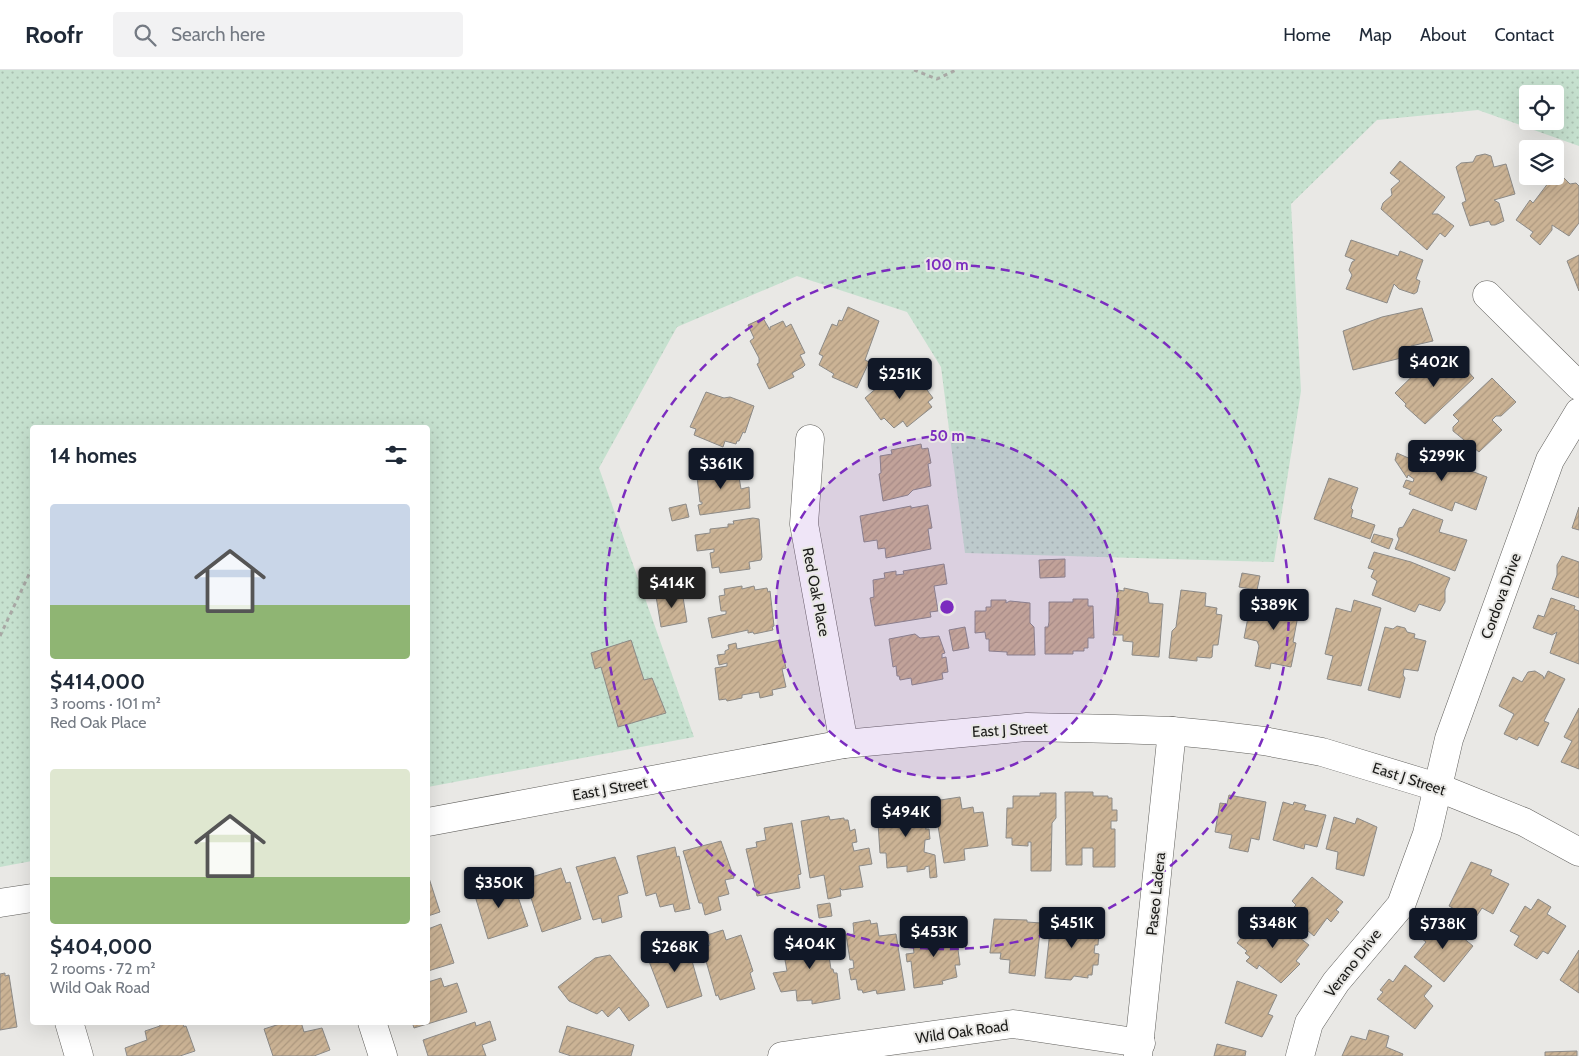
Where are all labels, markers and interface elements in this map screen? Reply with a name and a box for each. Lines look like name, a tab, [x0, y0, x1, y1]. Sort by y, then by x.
search box	[113, 12, 463, 57]
text: Roofr	[25, 20, 83, 49]
icon: search	[131, 21, 159, 49]
text: Search here	[171, 23, 265, 46]
text: Home	[1283, 24, 1331, 46]
text: Map	[1359, 24, 1392, 46]
text: About	[1420, 24, 1466, 46]
text: Contact	[1494, 24, 1554, 46]
map controls	[1519, 85, 1564, 185]
button: locate	[1519, 85, 1564, 130]
button: layers	[1519, 140, 1564, 185]
text: 100 m	[925, 256, 969, 274]
pin: $402K	[1399, 346, 1469, 388]
text: $402K	[1409, 352, 1459, 371]
pin: $251K	[865, 358, 935, 400]
text: $251K	[879, 364, 921, 383]
text: 50 m	[929, 427, 965, 445]
pin: $299K	[1407, 440, 1477, 482]
icon: filters	[382, 441, 410, 469]
text: 14 homes	[50, 443, 137, 468]
text: $299K	[1419, 446, 1465, 465]
pin: $361K	[686, 448, 756, 490]
text: $361K	[700, 454, 742, 473]
icon: home	[185, 536, 275, 626]
street label: Red Oak Place	[799, 546, 834, 638]
street label: Cordova Drive	[1477, 550, 1525, 641]
pin: $414K	[637, 566, 707, 609]
text: $414K	[650, 573, 694, 592]
pin: $389K	[1239, 588, 1309, 631]
text: $389K	[1251, 595, 1297, 614]
centre of rings	[938, 598, 956, 616]
text: $414,000	[50, 669, 145, 694]
text: 3 rooms · 101 m²	[50, 694, 161, 713]
text: Red Oak Place	[50, 713, 147, 732]
street label: East J Street	[972, 719, 1048, 741]
street label: East J Street	[1370, 759, 1448, 799]
street label: East J Street	[571, 774, 649, 804]
pin: $494K	[871, 796, 941, 838]
icon: home	[185, 801, 275, 891]
text: $494K	[882, 802, 930, 821]
street label: Paseo Ladera	[1143, 851, 1169, 937]
pin: $350K	[464, 866, 534, 909]
text: $350K	[475, 873, 523, 892]
pin: $451K	[1037, 906, 1107, 949]
pin: $348K	[1238, 906, 1308, 949]
pin: $738K	[1408, 908, 1478, 950]
text: $451K	[1050, 913, 1094, 932]
text: $348K	[1249, 913, 1297, 932]
text: $738K	[1420, 914, 1466, 933]
pin: $453K	[899, 916, 969, 958]
text: $453K	[911, 922, 957, 941]
street label: Verano Drive	[1321, 925, 1385, 1001]
pin: $404K	[775, 928, 845, 970]
pin: $268K	[640, 930, 710, 973]
text: $404,000	[50, 934, 152, 959]
text: $404K	[785, 934, 835, 953]
text: $268K	[652, 937, 698, 956]
text: 2 rooms · 72 m²	[50, 959, 155, 978]
text: Wild Oak Road	[50, 978, 150, 997]
street label: Wild Oak Road	[914, 1017, 1010, 1047]

